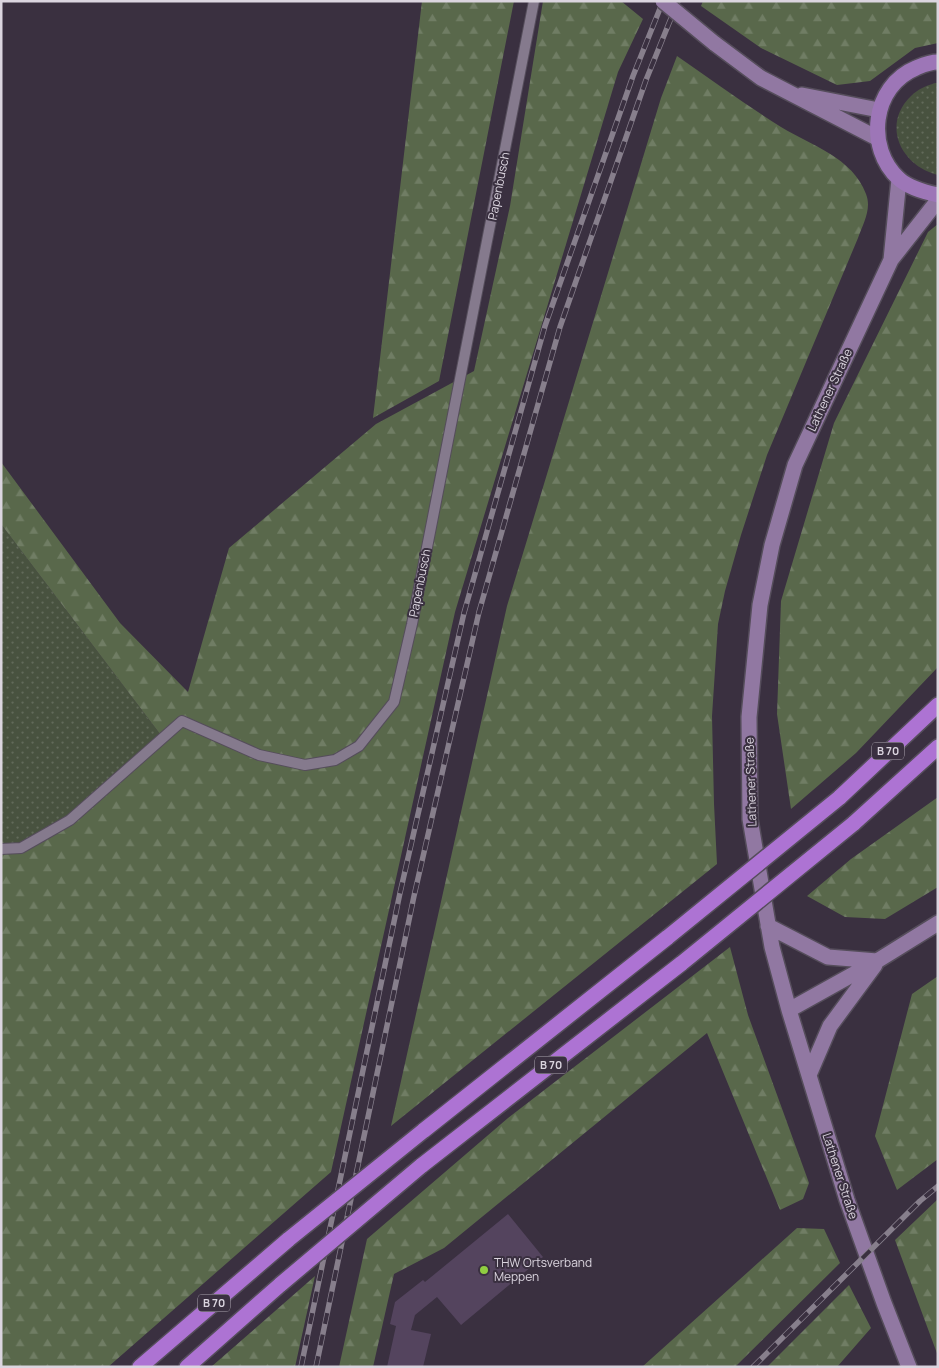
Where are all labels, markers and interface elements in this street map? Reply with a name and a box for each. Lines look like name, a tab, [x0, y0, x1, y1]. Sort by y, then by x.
street label: Papenbusch	[484, 150, 513, 221]
street label: Lathener Straße	[803, 346, 856, 434]
street label: Papenbusch	[405, 547, 434, 618]
street label: Lathener Straße	[740, 737, 761, 827]
road number: B 70	[872, 742, 904, 759]
road number: B 70	[535, 1056, 567, 1074]
street label: Lathener Straße	[819, 1131, 862, 1221]
place label: THW Ortsverband Meppen	[494, 1254, 592, 1285]
marker: THW Ortsverband Meppen	[478, 1264, 490, 1276]
road number: B 70	[198, 1295, 230, 1312]

